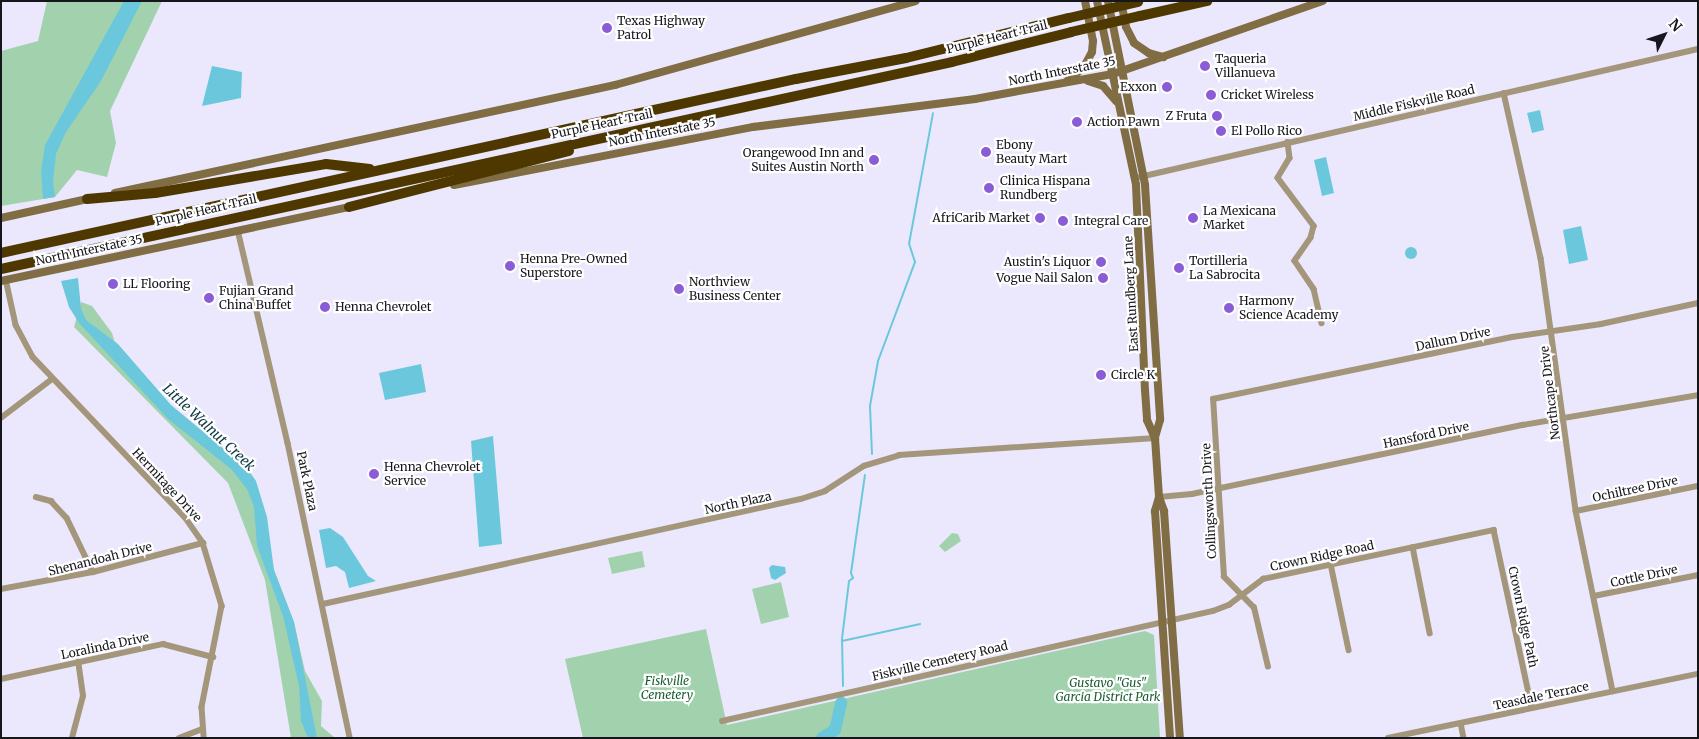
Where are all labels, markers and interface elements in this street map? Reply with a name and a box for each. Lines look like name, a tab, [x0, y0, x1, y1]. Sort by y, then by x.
north arrow	[1639, 10, 1689, 60]
place label: Texas Highway Patrol	[617, 14, 705, 42]
text: N	[1665, 15, 1686, 35]
street label: Purple Heart Trail	[945, 17, 1049, 57]
marker: Texas Highway Patrol	[601, 22, 613, 34]
place label: Taqueria Villanueva	[1215, 52, 1275, 80]
street label: North Interstate 35	[1007, 54, 1117, 88]
marker: Taqueria Villanueva	[1199, 60, 1211, 72]
place label: Exxon	[1120, 80, 1157, 94]
marker: Exxon	[1161, 81, 1173, 93]
street label: Middle Fiskville Road	[1352, 82, 1476, 124]
place label: Cricket Wireless	[1221, 88, 1314, 102]
marker: Cricket Wireless	[1205, 89, 1217, 101]
street label: Purple Heart Trail	[550, 106, 654, 142]
place label: Z Fruta	[1165, 109, 1207, 123]
marker: Z Fruta	[1211, 110, 1223, 122]
street label: North Interstate 35	[607, 115, 717, 149]
place label: Action Pawn	[1087, 115, 1160, 129]
marker: Action Pawn	[1071, 116, 1083, 128]
place label: El Pollo Rico	[1231, 124, 1302, 138]
marker: El Pollo Rico	[1215, 125, 1227, 137]
place label: Ebony Beauty Mart	[996, 138, 1067, 166]
place label: Orangewood Inn and Suites Austin North	[743, 146, 864, 174]
marker: Ebony Beauty Mart	[980, 146, 992, 158]
marker: Orangewood Inn and Suites Austin North	[868, 154, 880, 166]
place label: Clinica Hispana Rundberg	[1000, 174, 1090, 202]
marker: Clinica Hispana Rundberg	[982, 181, 996, 195]
street label: Purple Heart Trail	[154, 191, 258, 229]
place label: La Mexicana Market	[1203, 204, 1276, 232]
place label: AfriCarib Market	[932, 211, 1030, 225]
marker: AfriCarib Market	[1034, 212, 1046, 224]
marker: La Mexicana Market	[1187, 212, 1199, 224]
marker: Integral Care	[1056, 214, 1070, 228]
place label: Integral Care	[1074, 214, 1148, 228]
street label: North Interstate 35	[34, 232, 144, 268]
street label: East Rundberg Lane	[1121, 236, 1141, 352]
place label: Henna Pre-Owned Superstore	[520, 252, 627, 280]
place label: Tortilleria La Sabrocita	[1189, 254, 1260, 282]
place label: Austin's Liquor	[1004, 255, 1091, 269]
marker: Austin's Liquor	[1095, 256, 1107, 268]
marker: Henna Pre-Owned Superstore	[504, 260, 516, 272]
marker: Tortilleria La Sabrocita	[1173, 262, 1185, 274]
place label: Vogue Nail Salon	[996, 271, 1093, 285]
marker: Vogue Nail Salon	[1097, 272, 1109, 284]
place label: Northview Business Center	[689, 275, 781, 303]
place label: LL Flooring	[123, 277, 190, 291]
marker: LL Flooring	[107, 278, 119, 290]
marker: Northview Business Center	[673, 283, 685, 295]
place label: Fujian Grand China Buffet	[219, 284, 293, 312]
marker: Fujian Grand China Buffet	[203, 292, 215, 304]
place label: Harmony Science Academy	[1239, 294, 1338, 322]
place label: Henna Chevrolet	[335, 300, 431, 314]
marker: Henna Chevrolet	[319, 301, 331, 313]
marker: Harmony Science Academy	[1223, 302, 1235, 314]
street label: Dallum Drive	[1414, 324, 1492, 354]
street label: Northcape Drive	[1537, 345, 1563, 441]
place label: Circle K	[1111, 368, 1155, 382]
marker: Circle K	[1095, 369, 1107, 381]
water label: Little Walnut Creek	[159, 380, 259, 474]
street label: Hansford Drive	[1382, 419, 1470, 451]
street label: Collingsworth Drive	[1199, 443, 1219, 559]
street label: Hermitage Drive	[129, 445, 205, 525]
street label: Park Plaza	[294, 450, 320, 512]
place label: Henna Chevrolet Service	[384, 460, 480, 488]
marker: Henna Chevrolet Service	[368, 468, 380, 480]
street label: Ochiltree Drive	[1591, 473, 1679, 505]
street label: North Plaza	[703, 489, 773, 517]
street label: Crown Ridge Road	[1269, 538, 1375, 574]
street label: Shenandoah Drive	[47, 539, 153, 579]
street label: Cottle Drive	[1609, 562, 1679, 590]
street label: Crown Ridge Path	[1505, 565, 1541, 669]
street label: Loralinda Drive	[60, 630, 150, 662]
street label: Fiskville Cemetery Road	[871, 638, 1009, 684]
park label: Fiskville Cemetery	[641, 674, 693, 702]
park label: Gustavo "Gus" Garcia District Park	[1056, 676, 1160, 704]
street label: Teasdale Terrace	[1492, 679, 1590, 713]

